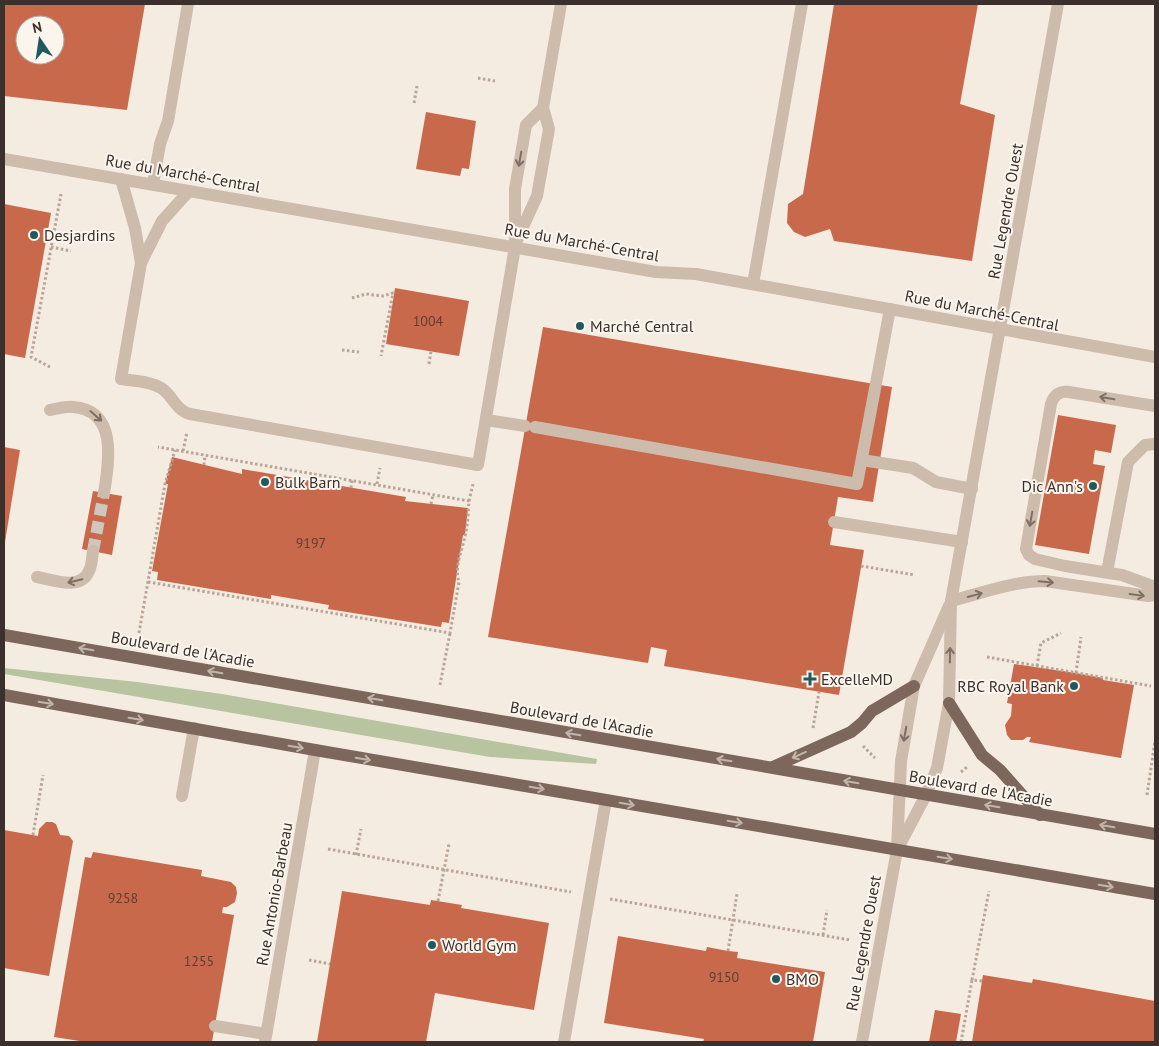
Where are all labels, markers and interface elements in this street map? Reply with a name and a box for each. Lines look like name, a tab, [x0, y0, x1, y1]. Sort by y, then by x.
north arrow	[15, 15, 65, 65]
text: N	[31, 18, 44, 37]
street label: Rue Legendre Ouest	[983, 141, 1027, 280]
street label: Rue du Marché-Central	[104, 150, 262, 197]
one-way arrow	[514, 151, 524, 167]
street label: Rue du Marché-Central	[503, 219, 661, 266]
place label: Desjardins	[44, 225, 116, 245]
marker: Desjardins	[28, 229, 40, 241]
street label: Rue du Marché-Central	[903, 285, 1061, 335]
house number: 1004	[413, 312, 444, 330]
place label: Marché Central	[590, 316, 694, 336]
marker: Marché Central	[574, 320, 586, 332]
one-way arrow	[1100, 392, 1116, 402]
one-way arrow	[89, 410, 102, 422]
place label: Bulk Barn	[275, 472, 341, 492]
marker: Bulk Barn	[259, 476, 271, 488]
place label: Dic Ann's	[1022, 476, 1083, 496]
marker: Dic Ann's	[1087, 480, 1099, 492]
one-way arrow	[1025, 511, 1035, 527]
house number: 9197	[296, 534, 326, 552]
one-way arrow	[68, 576, 84, 586]
one-way arrow	[1038, 577, 1054, 587]
one-way arrow	[966, 589, 982, 599]
one-way arrow	[1128, 590, 1144, 600]
street label: Boulevard de l'Acadie	[110, 627, 256, 671]
one-way arrow	[79, 644, 95, 653]
one-way arrow	[945, 647, 955, 663]
one-way arrow	[207, 666, 223, 676]
place label: ExcelleMD	[821, 669, 893, 689]
marker: ExcelleMD	[803, 672, 817, 686]
place label: RBC Royal Bank	[957, 676, 1064, 696]
marker: RBC Royal Bank	[1068, 680, 1080, 692]
one-way arrow	[367, 694, 383, 704]
street label: Boulevard de l'Acadie	[509, 697, 655, 741]
one-way arrow	[38, 698, 54, 708]
one-way arrow	[128, 714, 144, 724]
one-way arrow	[900, 726, 910, 742]
one-way arrow	[565, 728, 581, 738]
one-way arrow	[288, 743, 304, 752]
one-way arrow	[792, 751, 807, 761]
one-way arrow	[355, 754, 371, 764]
one-way arrow	[717, 754, 733, 764]
street label: Boulevard de l'Acadie	[908, 766, 1054, 810]
one-way arrow	[844, 776, 860, 786]
one-way arrow	[528, 783, 544, 793]
one-way arrow	[619, 799, 635, 809]
one-way arrow	[984, 801, 1000, 810]
one-way arrow	[727, 818, 743, 828]
one-way arrow	[1100, 820, 1116, 830]
street label: Rue Antonio-Barbeau	[252, 821, 296, 967]
one-way arrow	[937, 854, 953, 864]
street label: Rue Legendre Ouest	[841, 873, 885, 1012]
one-way arrow	[1097, 881, 1113, 891]
house number: 9258	[108, 889, 138, 907]
place label: World Gym	[442, 935, 516, 955]
marker: World Gym	[426, 939, 438, 951]
house number: 1255	[184, 952, 214, 970]
house number: 9150	[709, 968, 740, 986]
place label: BMO	[786, 969, 819, 989]
marker: BMO	[770, 973, 782, 985]

